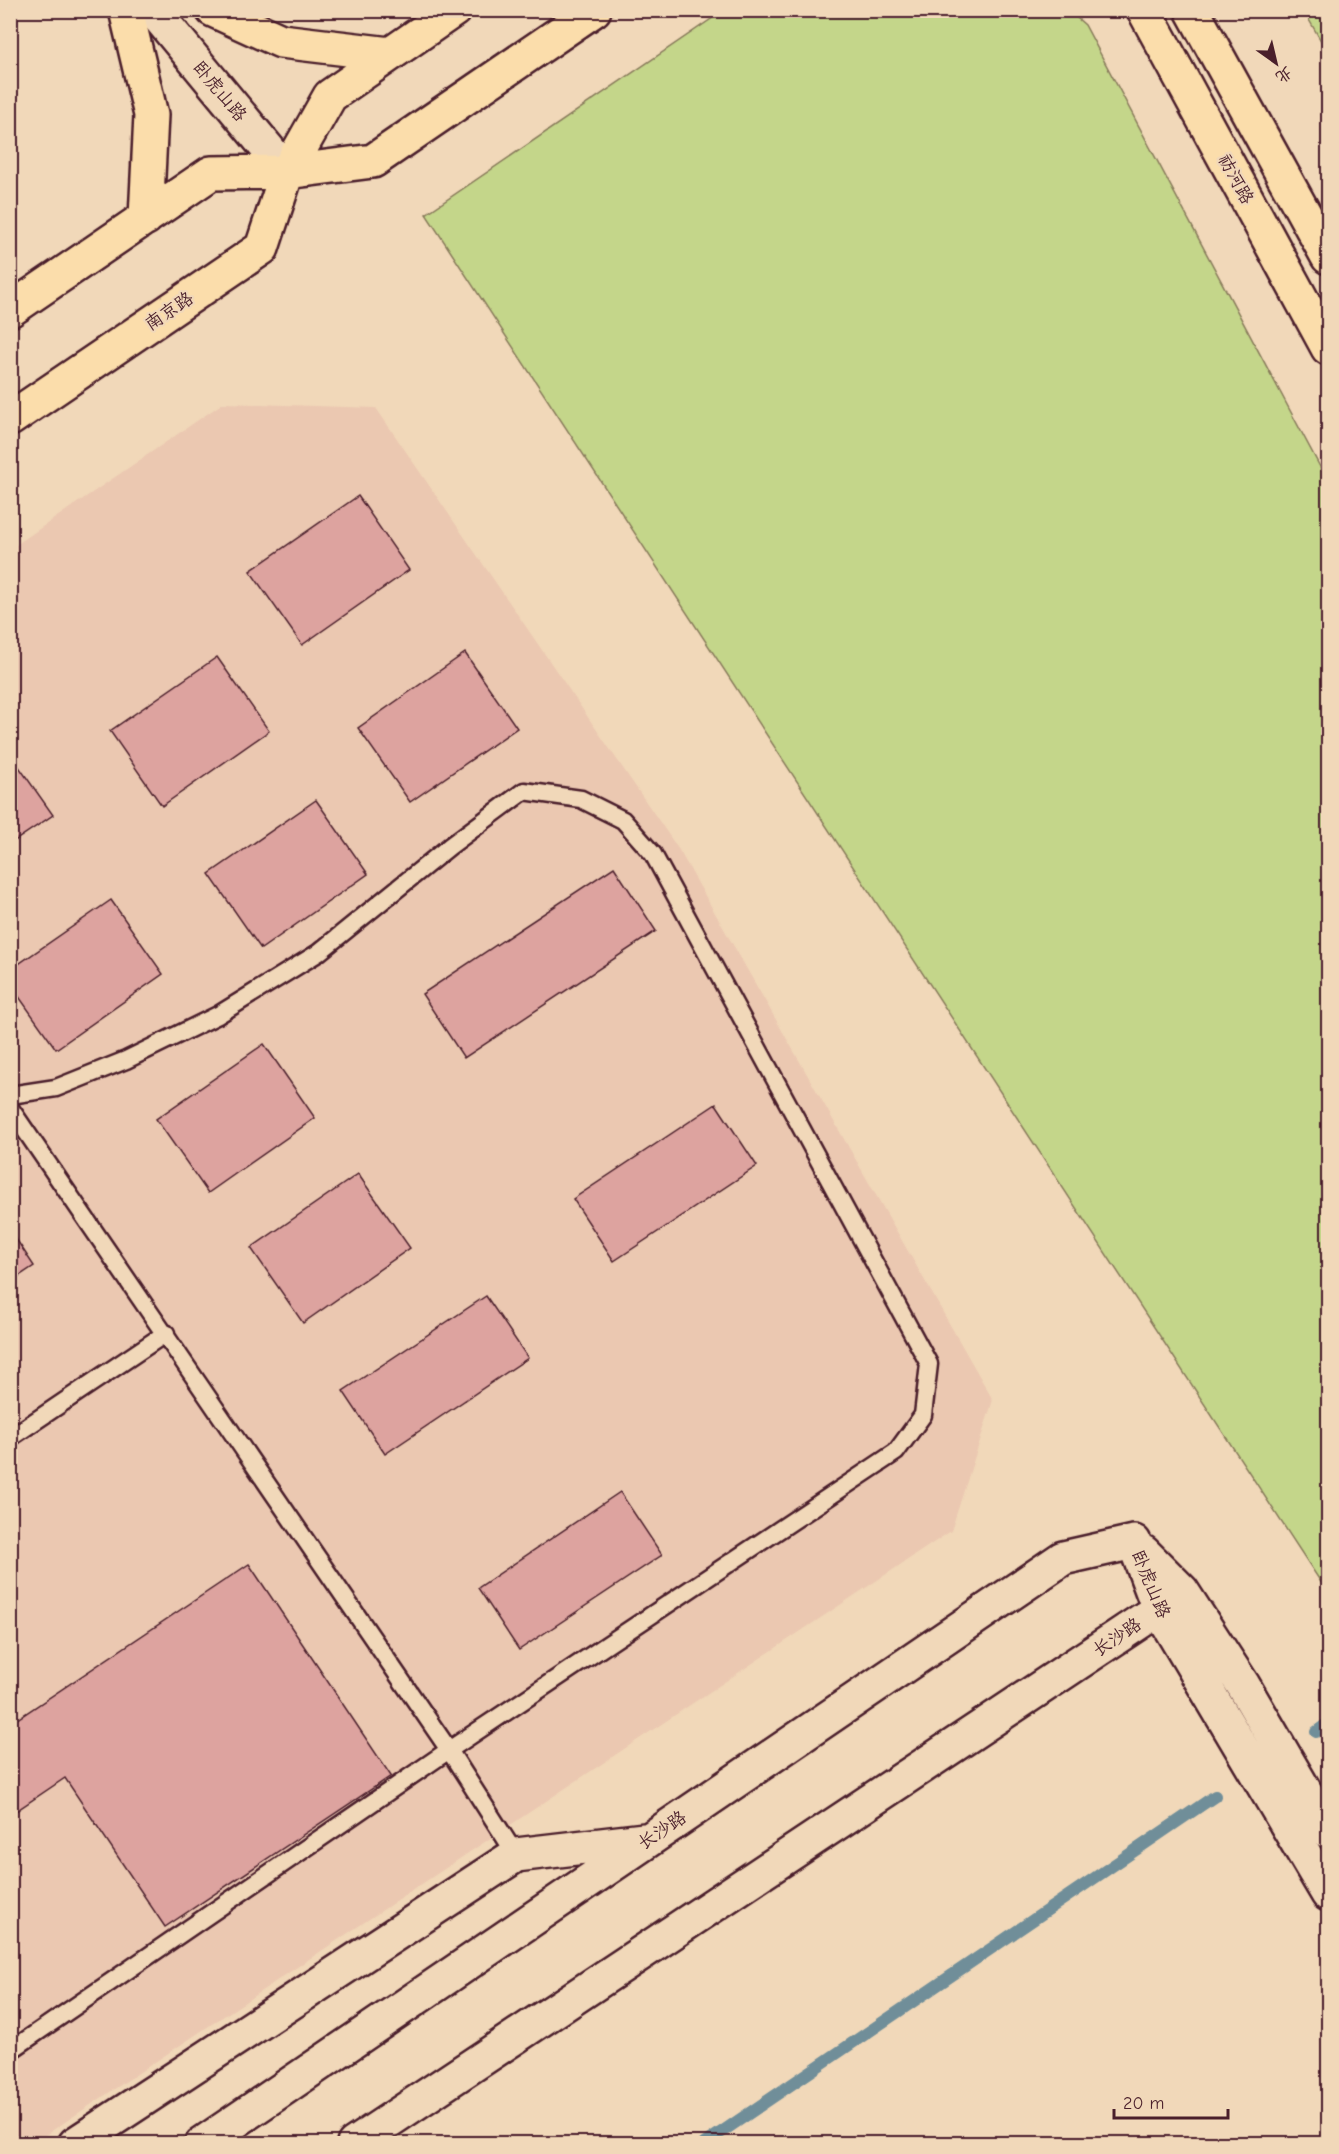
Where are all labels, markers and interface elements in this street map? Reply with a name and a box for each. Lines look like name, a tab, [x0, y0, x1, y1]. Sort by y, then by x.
north arrow	[1246, 33, 1306, 93]
street label: 卧虎山路	[188, 57, 251, 126]
text: 北	[1272, 63, 1296, 87]
street label: 祊河路	[1213, 151, 1258, 208]
street label: 南京路	[141, 288, 198, 335]
street label: 卧虎山路	[1127, 1547, 1174, 1621]
street label: 长沙路	[1089, 1614, 1146, 1661]
street label: 长沙路	[634, 1807, 691, 1854]
scale bar	[1114, 2082, 1228, 2120]
text: 20 m	[1123, 2093, 1164, 2114]

